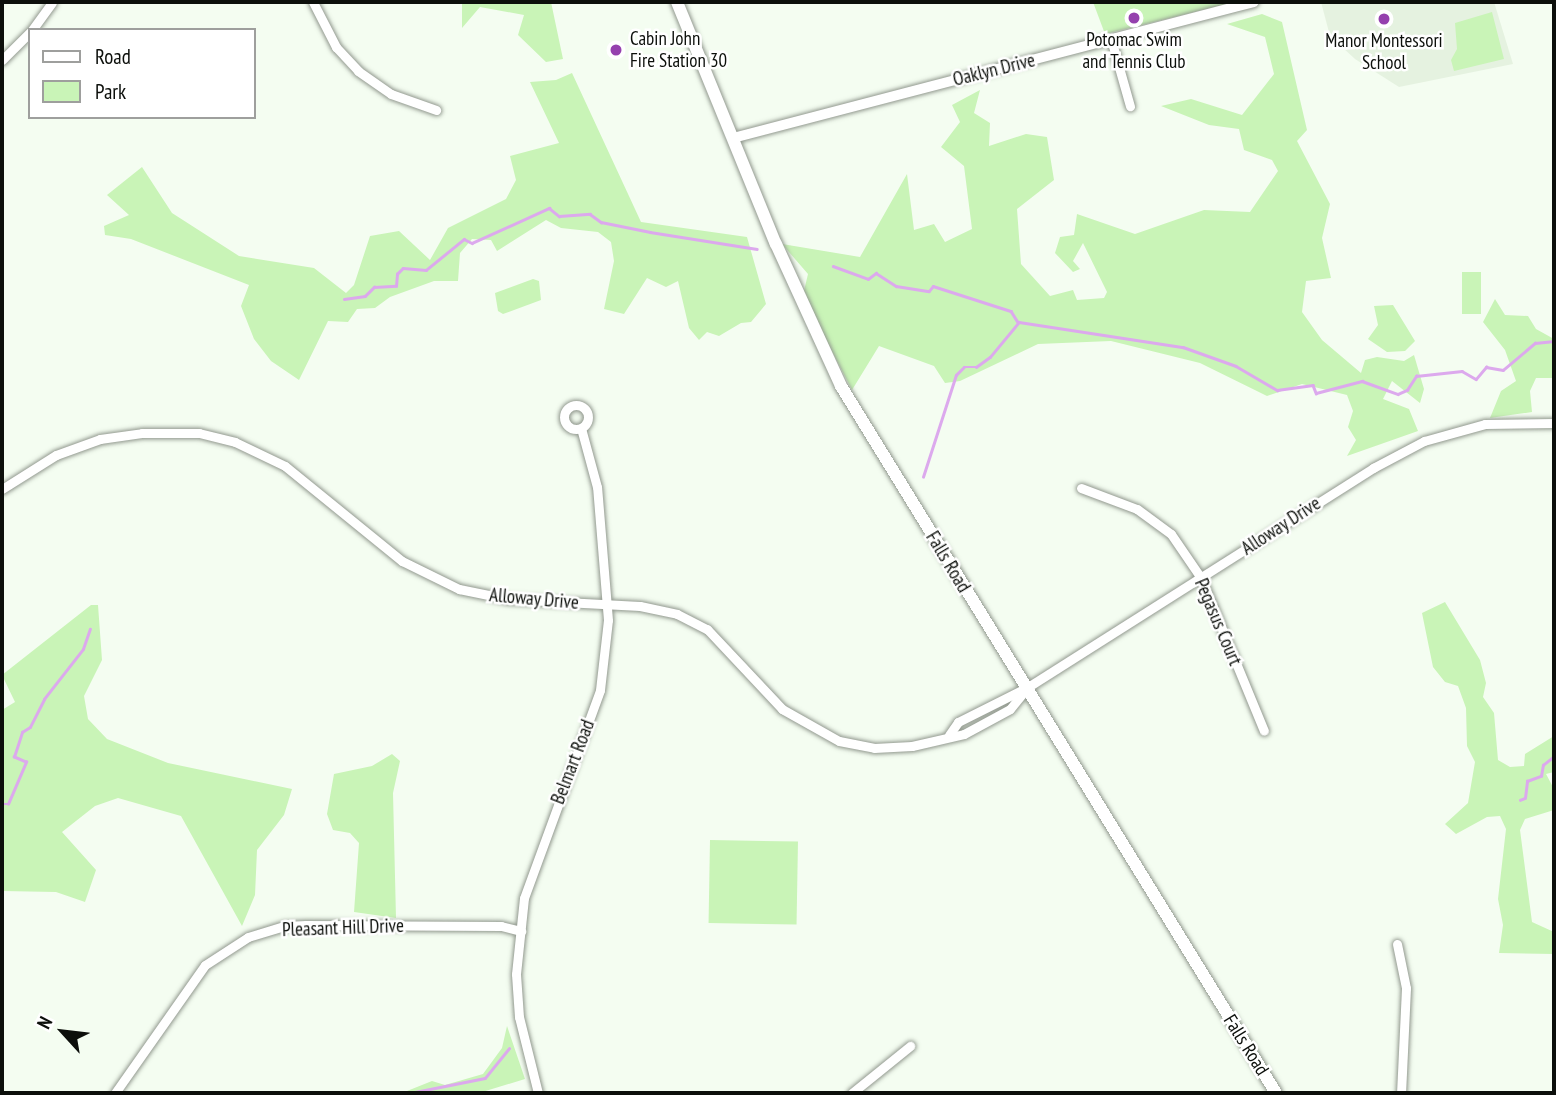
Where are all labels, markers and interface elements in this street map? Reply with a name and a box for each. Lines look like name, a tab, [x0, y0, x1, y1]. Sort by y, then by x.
marker: Potomac Swim and Tennis Club	[1126, 10, 1142, 26]
marker: Manor Montessori School	[1376, 11, 1392, 27]
legend	[28, 28, 256, 119]
place label: Cabin John Fire Station 30	[630, 28, 727, 72]
place label: Potomac Swim and Tennis Club	[1082, 29, 1186, 73]
place label: Manor Montessori School	[1325, 30, 1443, 74]
marker: Cabin John Fire Station 30	[608, 42, 624, 58]
text: Road	[95, 43, 131, 70]
street label: Oaklyn Drive	[951, 49, 1037, 91]
text: Park	[95, 78, 126, 105]
street label: Alloway Drive	[1237, 492, 1325, 560]
street label: Falls Road	[921, 527, 975, 597]
street label: Pegasus Court	[1190, 575, 1246, 669]
street label: Alloway Drive	[488, 584, 580, 614]
street label: Belmart Road	[546, 717, 600, 807]
street label: Pleasant Hill Drive	[282, 914, 404, 942]
north arrow	[28, 997, 98, 1067]
street label: Falls Road	[1219, 1010, 1273, 1080]
text: N	[31, 1012, 57, 1032]

